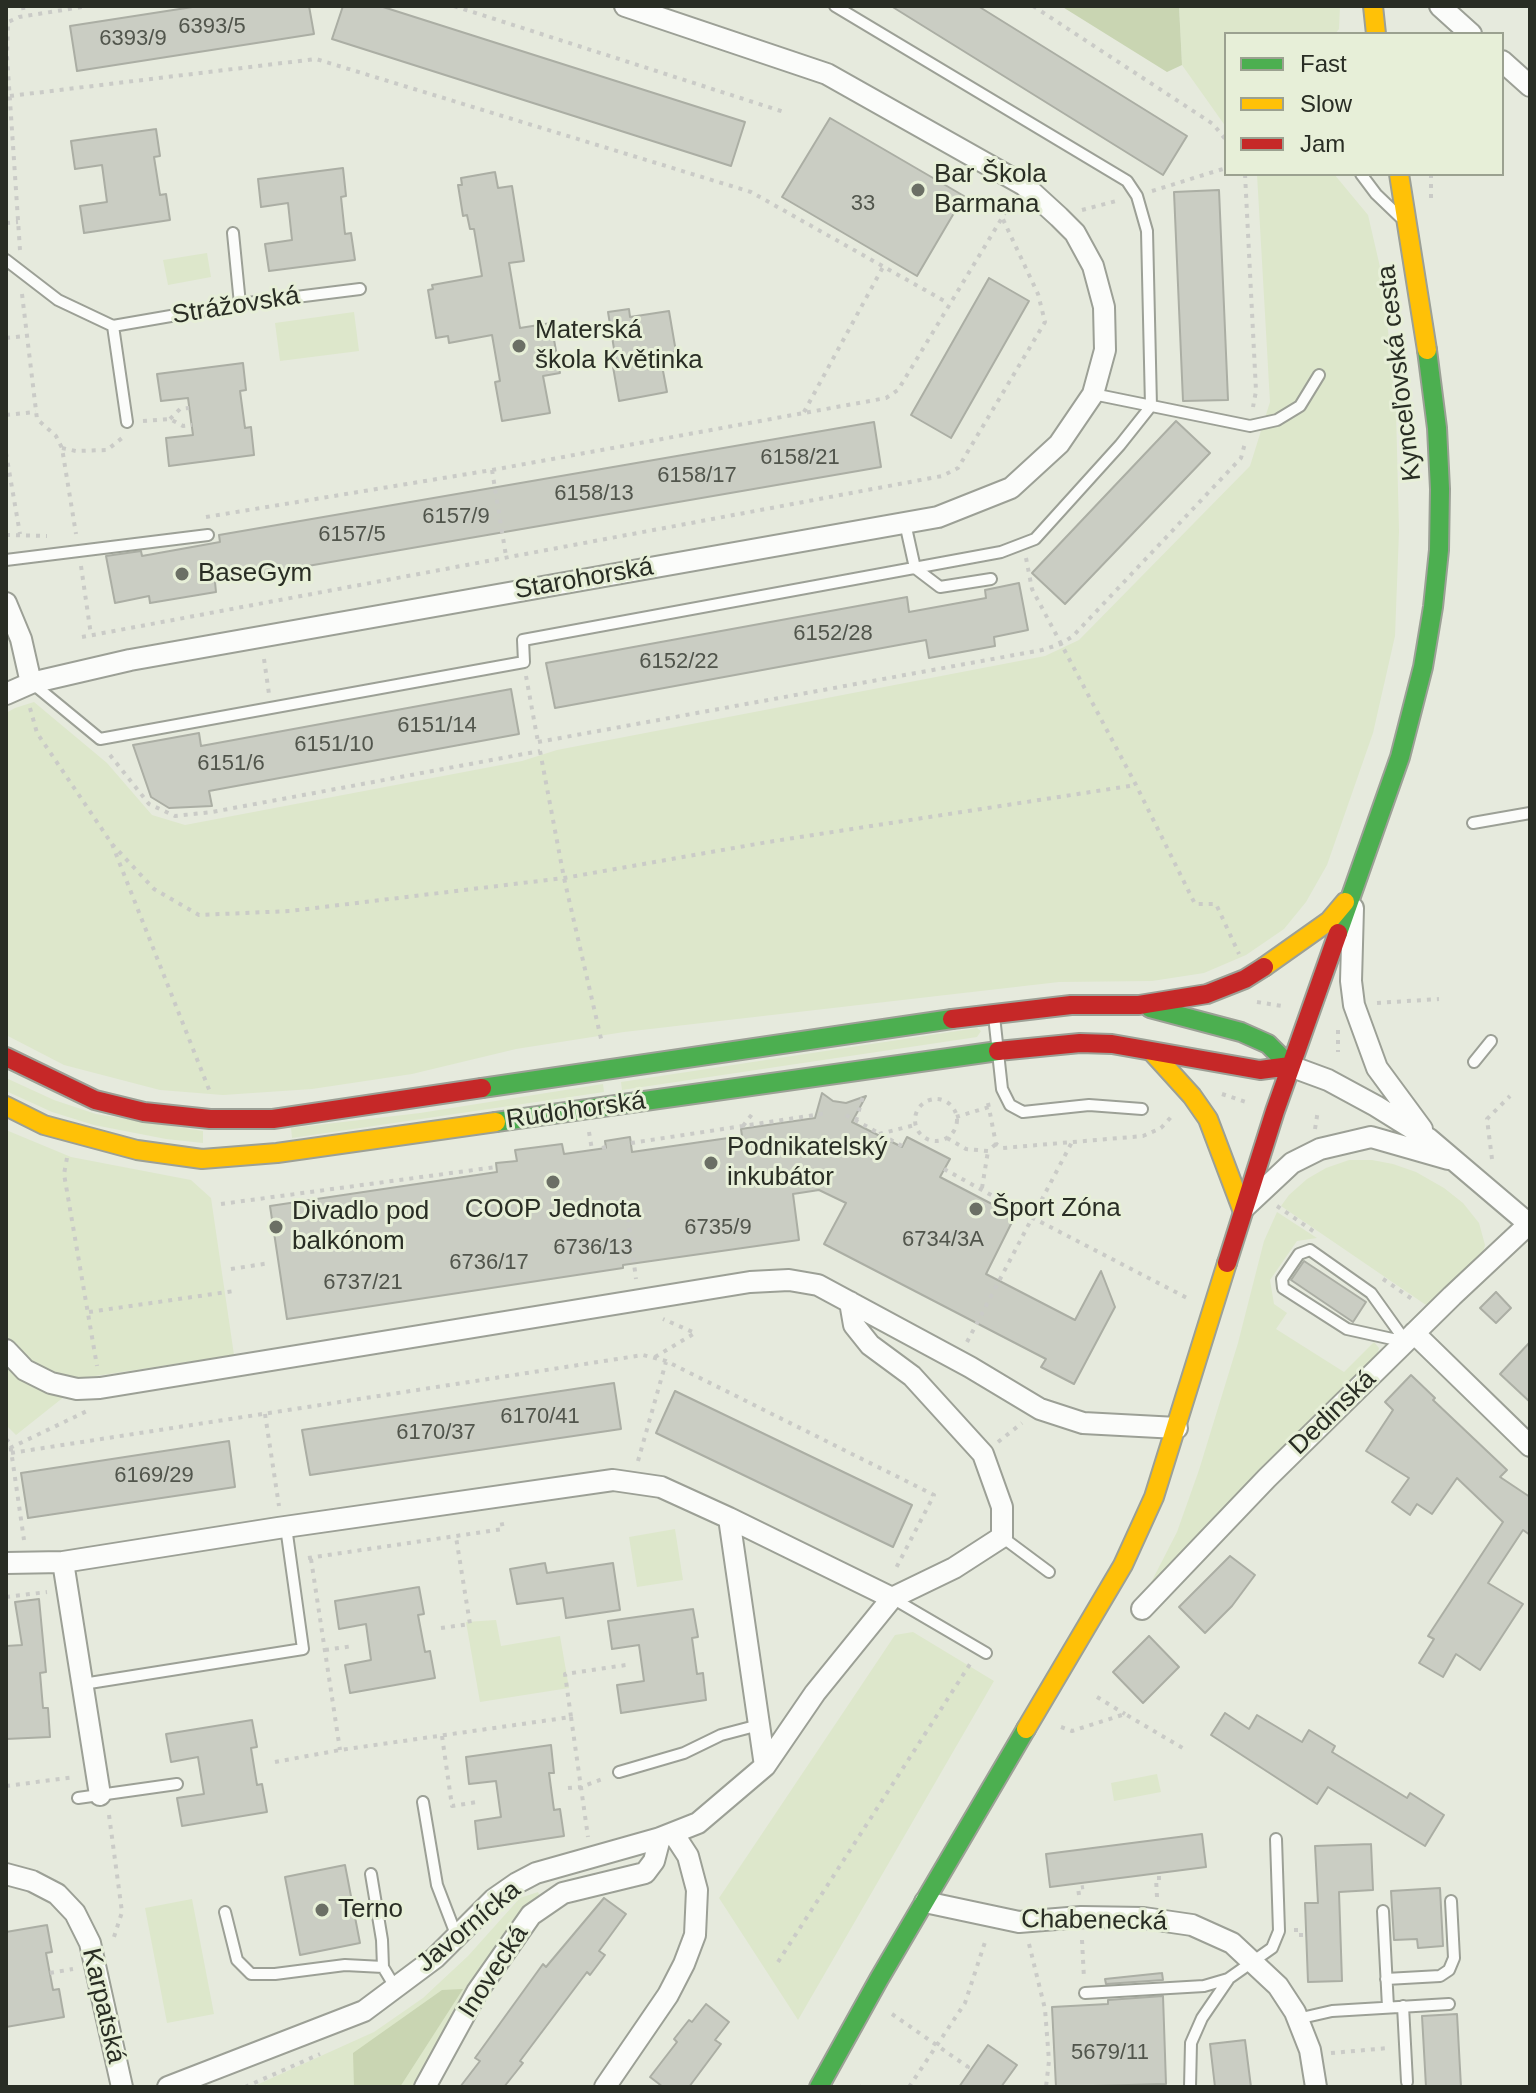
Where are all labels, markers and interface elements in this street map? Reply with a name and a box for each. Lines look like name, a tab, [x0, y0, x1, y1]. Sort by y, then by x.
house number: 6393/5	[178, 14, 246, 40]
house number: 6393/9	[99, 26, 167, 52]
legend	[1224, 32, 1504, 176]
text: Fast	[1300, 50, 1347, 77]
text: Slow	[1300, 90, 1352, 117]
text: Jam	[1300, 130, 1345, 157]
place label: Bar Škola Barmana	[934, 159, 1047, 220]
marker: Bar Škola Barmana	[909, 181, 927, 199]
house number: 33	[851, 191, 875, 217]
street label: Kynceľovská cesta	[1371, 263, 1429, 483]
street label: Strážovská	[170, 281, 302, 331]
place label: Materská škola Květinka	[535, 315, 703, 376]
marker: Materská škola Květinka	[510, 337, 528, 355]
house number: 6158/21	[760, 445, 840, 471]
house number: 6158/17	[657, 463, 737, 489]
house number: 6158/13	[554, 481, 634, 507]
house number: 6157/9	[422, 504, 490, 530]
house number: 6157/5	[318, 522, 386, 548]
street label: Starohorská	[512, 551, 656, 607]
place label: BaseGym	[198, 558, 312, 590]
marker: BaseGym	[173, 565, 191, 583]
house number: 6152/28	[793, 621, 873, 647]
house number: 6152/22	[639, 649, 719, 675]
house number: 6151/14	[397, 713, 477, 739]
house number: 6151/10	[294, 732, 374, 758]
house number: 6151/6	[197, 751, 265, 777]
street label: Rudohorská	[504, 1086, 648, 1136]
place label: Podnikatelský inkubátor	[727, 1132, 887, 1194]
marker: Podnikatelský inkubátor	[702, 1154, 720, 1172]
marker: COOP Jednota	[544, 1173, 562, 1191]
place label: Šport Zóna	[992, 1193, 1121, 1225]
place label: COOP Jednota	[465, 1194, 641, 1226]
place label: Divadlo pod balkónom	[292, 1196, 429, 1258]
marker: Šport Zóna	[967, 1200, 985, 1218]
house number: 6735/9	[684, 1215, 752, 1241]
marker: Divadlo pod balkónom	[267, 1218, 285, 1236]
house number: 6734/3A	[902, 1227, 984, 1253]
house number: 6736/13	[553, 1235, 633, 1261]
house number: 6736/17	[449, 1250, 529, 1276]
house number: 6737/21	[323, 1270, 403, 1296]
street label: Dedinská	[1283, 1364, 1383, 1462]
house number: 6170/41	[500, 1404, 580, 1430]
house number: 6170/37	[396, 1420, 476, 1446]
house number: 6169/29	[114, 1463, 194, 1489]
street label: Javornícka	[411, 1875, 527, 1979]
place label: Terno	[338, 1894, 403, 1926]
marker: Terno	[313, 1901, 331, 1919]
street label: Chabenecká	[1021, 1904, 1167, 1938]
street label: Inovecká	[453, 1920, 535, 2024]
street label: Karpatská	[75, 1945, 131, 2067]
house number: 5679/11	[1071, 2040, 1149, 2066]

